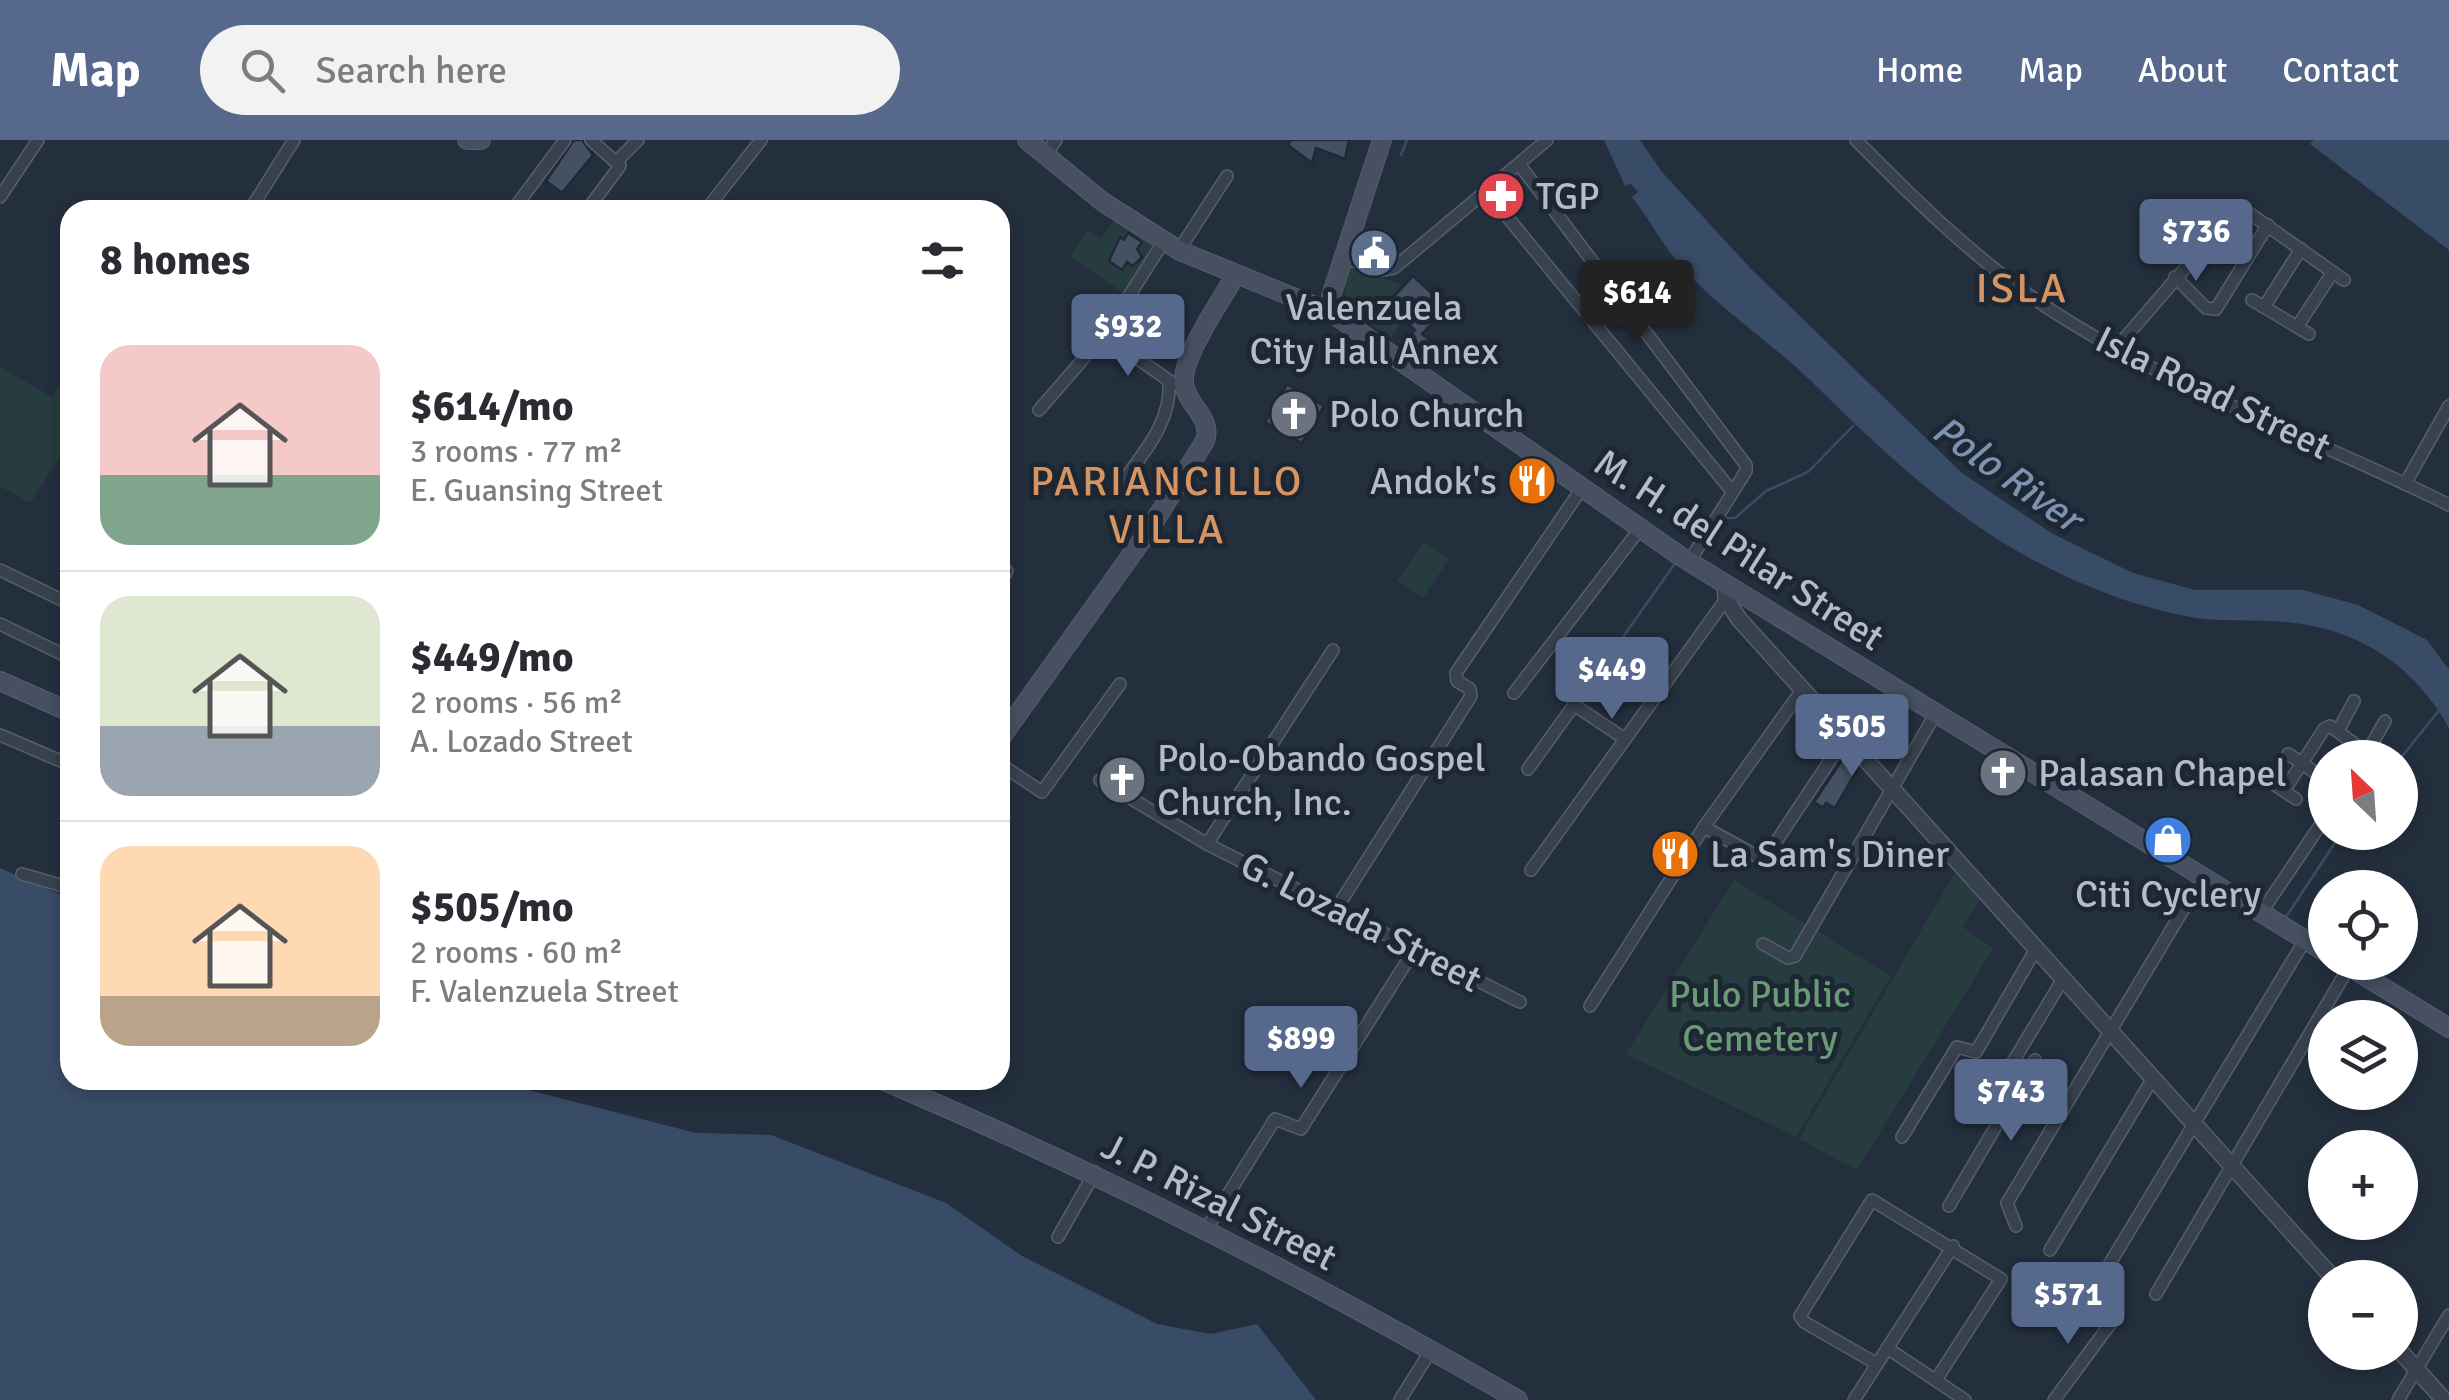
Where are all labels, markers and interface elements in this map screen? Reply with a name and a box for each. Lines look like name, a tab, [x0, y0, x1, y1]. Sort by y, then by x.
search box	[200, 25, 900, 115]
text: Map	[50, 41, 140, 100]
icon: search	[235, 43, 290, 98]
text: Search here	[315, 47, 507, 94]
text: Home	[1876, 49, 1963, 92]
text: Map	[2018, 49, 2083, 92]
text: About	[2138, 49, 2227, 92]
text: Contact	[2282, 49, 2399, 92]
pharmacy icon: TGP	[1475, 170, 1527, 222]
place label: TGP	[1536, 173, 1600, 220]
pin: $736	[2137, 199, 2255, 284]
text: $736	[2161, 212, 2231, 251]
public building icon: Valenzuela City Hall Annex	[1348, 227, 1400, 279]
icon: filters	[915, 233, 970, 288]
text: 8 homes	[100, 235, 250, 286]
pin: $614	[1578, 260, 1696, 345]
district label: ISLA	[1976, 263, 2068, 314]
text: $614	[1602, 273, 1672, 312]
place label: Valenzuela City Hall Annex	[1250, 284, 1499, 375]
pin: $932	[1069, 294, 1187, 379]
text: $932	[1093, 307, 1163, 346]
street label: Isla Road Street	[2088, 316, 2338, 470]
text: $614/mo	[410, 381, 574, 432]
icon: home	[180, 385, 300, 505]
church icon: Polo Church	[1268, 388, 1320, 440]
place label: Polo Church	[1329, 391, 1524, 438]
water label: Polo River	[1923, 405, 2095, 546]
text: 3 rooms · 77 m²	[410, 432, 623, 471]
street label: M. H. del Pilar Street	[1586, 439, 1892, 661]
restaurant icon: Andok's	[1506, 455, 1558, 507]
district label: PARIANCILLO VILLA	[1030, 456, 1304, 555]
place label: Andok's	[1370, 458, 1497, 505]
text: E. Guansing Street	[410, 471, 663, 510]
text: $449/mo	[410, 632, 574, 683]
icon: home	[180, 636, 300, 756]
pin: $449	[1553, 637, 1671, 722]
text: $449	[1577, 650, 1647, 689]
text: 2 rooms · 56 m²	[410, 683, 623, 722]
pin: $505	[1793, 694, 1911, 779]
text: $505	[1817, 707, 1887, 746]
text: A. Lozado Street	[410, 722, 633, 761]
place label: Polo-Obando Gospel Church, Inc.	[1157, 735, 1486, 826]
north arrow	[2308, 740, 2418, 850]
map controls	[2308, 740, 2418, 1370]
church icon: Palasan Chapel	[1977, 747, 2029, 799]
place label: Palasan Chapel	[2038, 750, 2287, 797]
church icon: Polo-Obando Gospel Church, Inc.	[1096, 754, 1148, 806]
shop icon: Citi Cyclery	[2142, 814, 2194, 866]
restaurant icon: La Sam's Diner	[1649, 828, 1701, 880]
place label: La Sam's Diner	[1710, 831, 1949, 878]
street label: G. Lozada Street	[1233, 841, 1489, 1003]
button: locate	[2308, 870, 2418, 980]
place label: Citi Cyclery	[2075, 871, 2261, 918]
text: $505/mo	[410, 882, 574, 933]
icon: home	[180, 886, 300, 1006]
text: 2 rooms · 60 m²	[410, 933, 623, 972]
park label: Pulo Public Cemetery	[1669, 971, 1851, 1062]
text: F. Valenzuela Street	[410, 972, 679, 1011]
button: layers	[2308, 1000, 2418, 1110]
pin: $899	[1242, 1006, 1360, 1091]
text: $899	[1266, 1019, 1336, 1058]
pin: $743	[1952, 1059, 2070, 1144]
text: $743	[1976, 1072, 2046, 1111]
street label: J. P. Rizal Street	[1094, 1123, 1344, 1281]
button: +	[2308, 1130, 2418, 1240]
button: −	[2308, 1260, 2418, 1370]
pin: $571	[2009, 1262, 2127, 1347]
text: $571	[2033, 1275, 2103, 1314]

